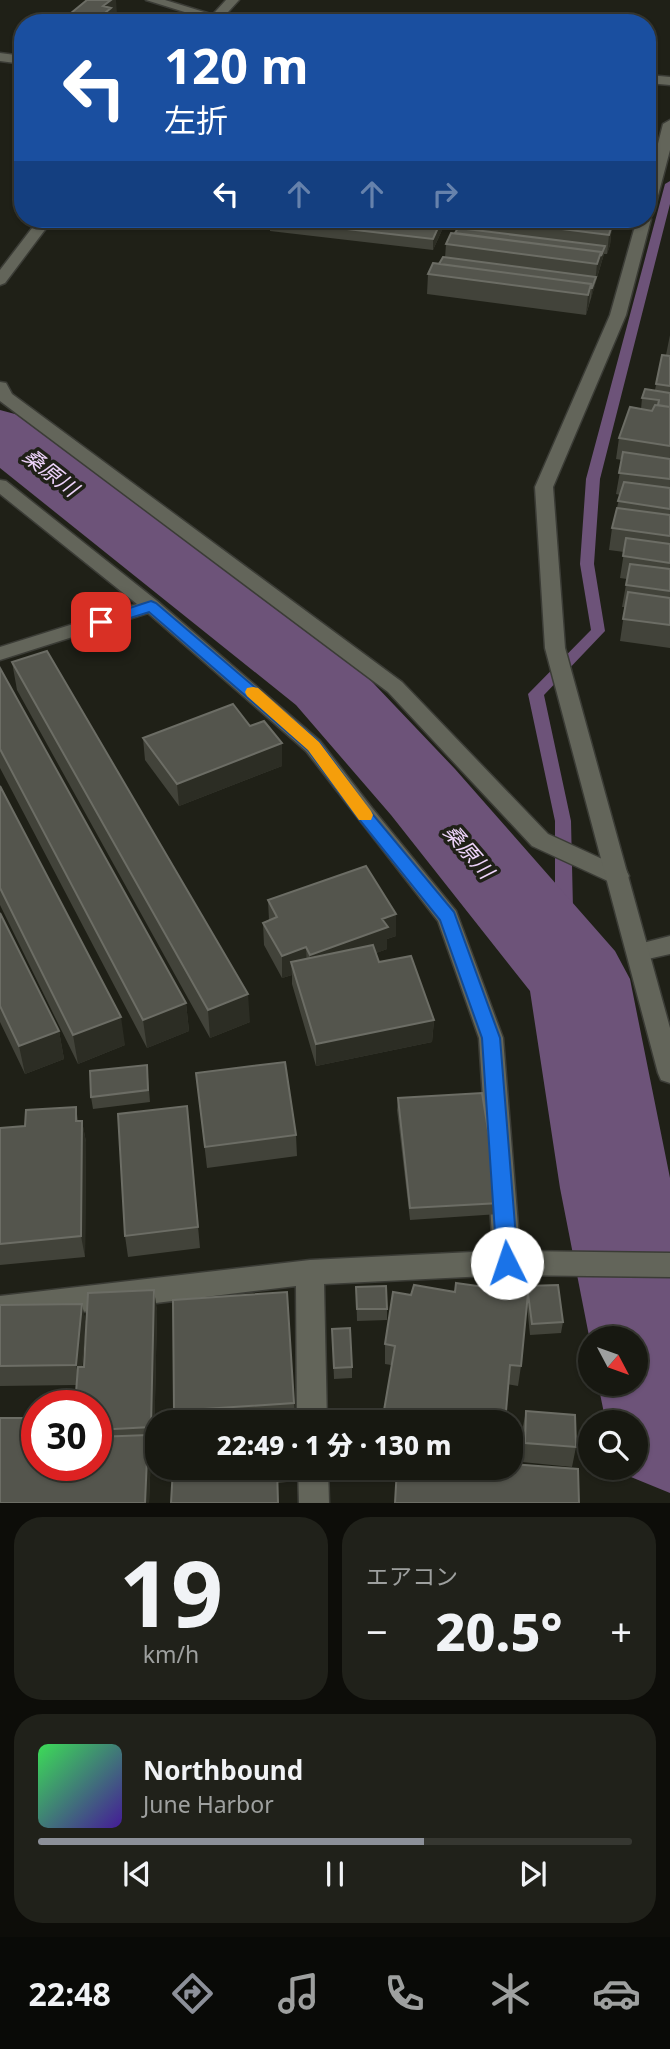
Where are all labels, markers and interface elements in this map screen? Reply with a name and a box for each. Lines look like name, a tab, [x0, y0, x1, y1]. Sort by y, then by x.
text: 120 m	[164, 32, 309, 98]
icon: left	[49, 42, 140, 133]
text: 左折	[164, 98, 228, 141]
icon: left	[207, 175, 245, 213]
icon: ahead	[280, 175, 318, 213]
icon: ahead	[353, 175, 391, 213]
icon: right	[426, 175, 464, 213]
water label: 桑原川	[18, 442, 86, 504]
pin	[71, 592, 131, 652]
icon: arrive	[82, 603, 120, 641]
water label: 桑原川	[438, 818, 502, 885]
position arrow	[470, 1226, 544, 1300]
north arrow	[578, 1326, 648, 1396]
map controls	[578, 1326, 648, 1480]
speed limit sign: 30	[21, 1390, 112, 1481]
button: search	[578, 1410, 648, 1480]
text: 22:49 · 1 分 · 130 m	[217, 1427, 451, 1463]
text: 19	[119, 1530, 223, 1654]
text: エアコン	[366, 1560, 458, 1592]
text: 20.5°	[436, 1595, 562, 1666]
text: −	[366, 1605, 388, 1657]
text: +	[610, 1605, 632, 1657]
text: km/h	[143, 1638, 199, 1670]
text: Northbound	[143, 1752, 303, 1788]
text: June Harbor	[143, 1788, 274, 1820]
icon: previous	[118, 1855, 156, 1893]
icon: pause	[316, 1855, 354, 1893]
icon: next	[514, 1855, 552, 1893]
icon: directions	[168, 1969, 217, 2018]
icon: music	[274, 1969, 323, 2018]
icon: phone	[380, 1969, 429, 2018]
icon: climate	[486, 1969, 535, 2018]
icon: car	[592, 1969, 641, 2018]
text: 22:48	[29, 1972, 111, 2015]

